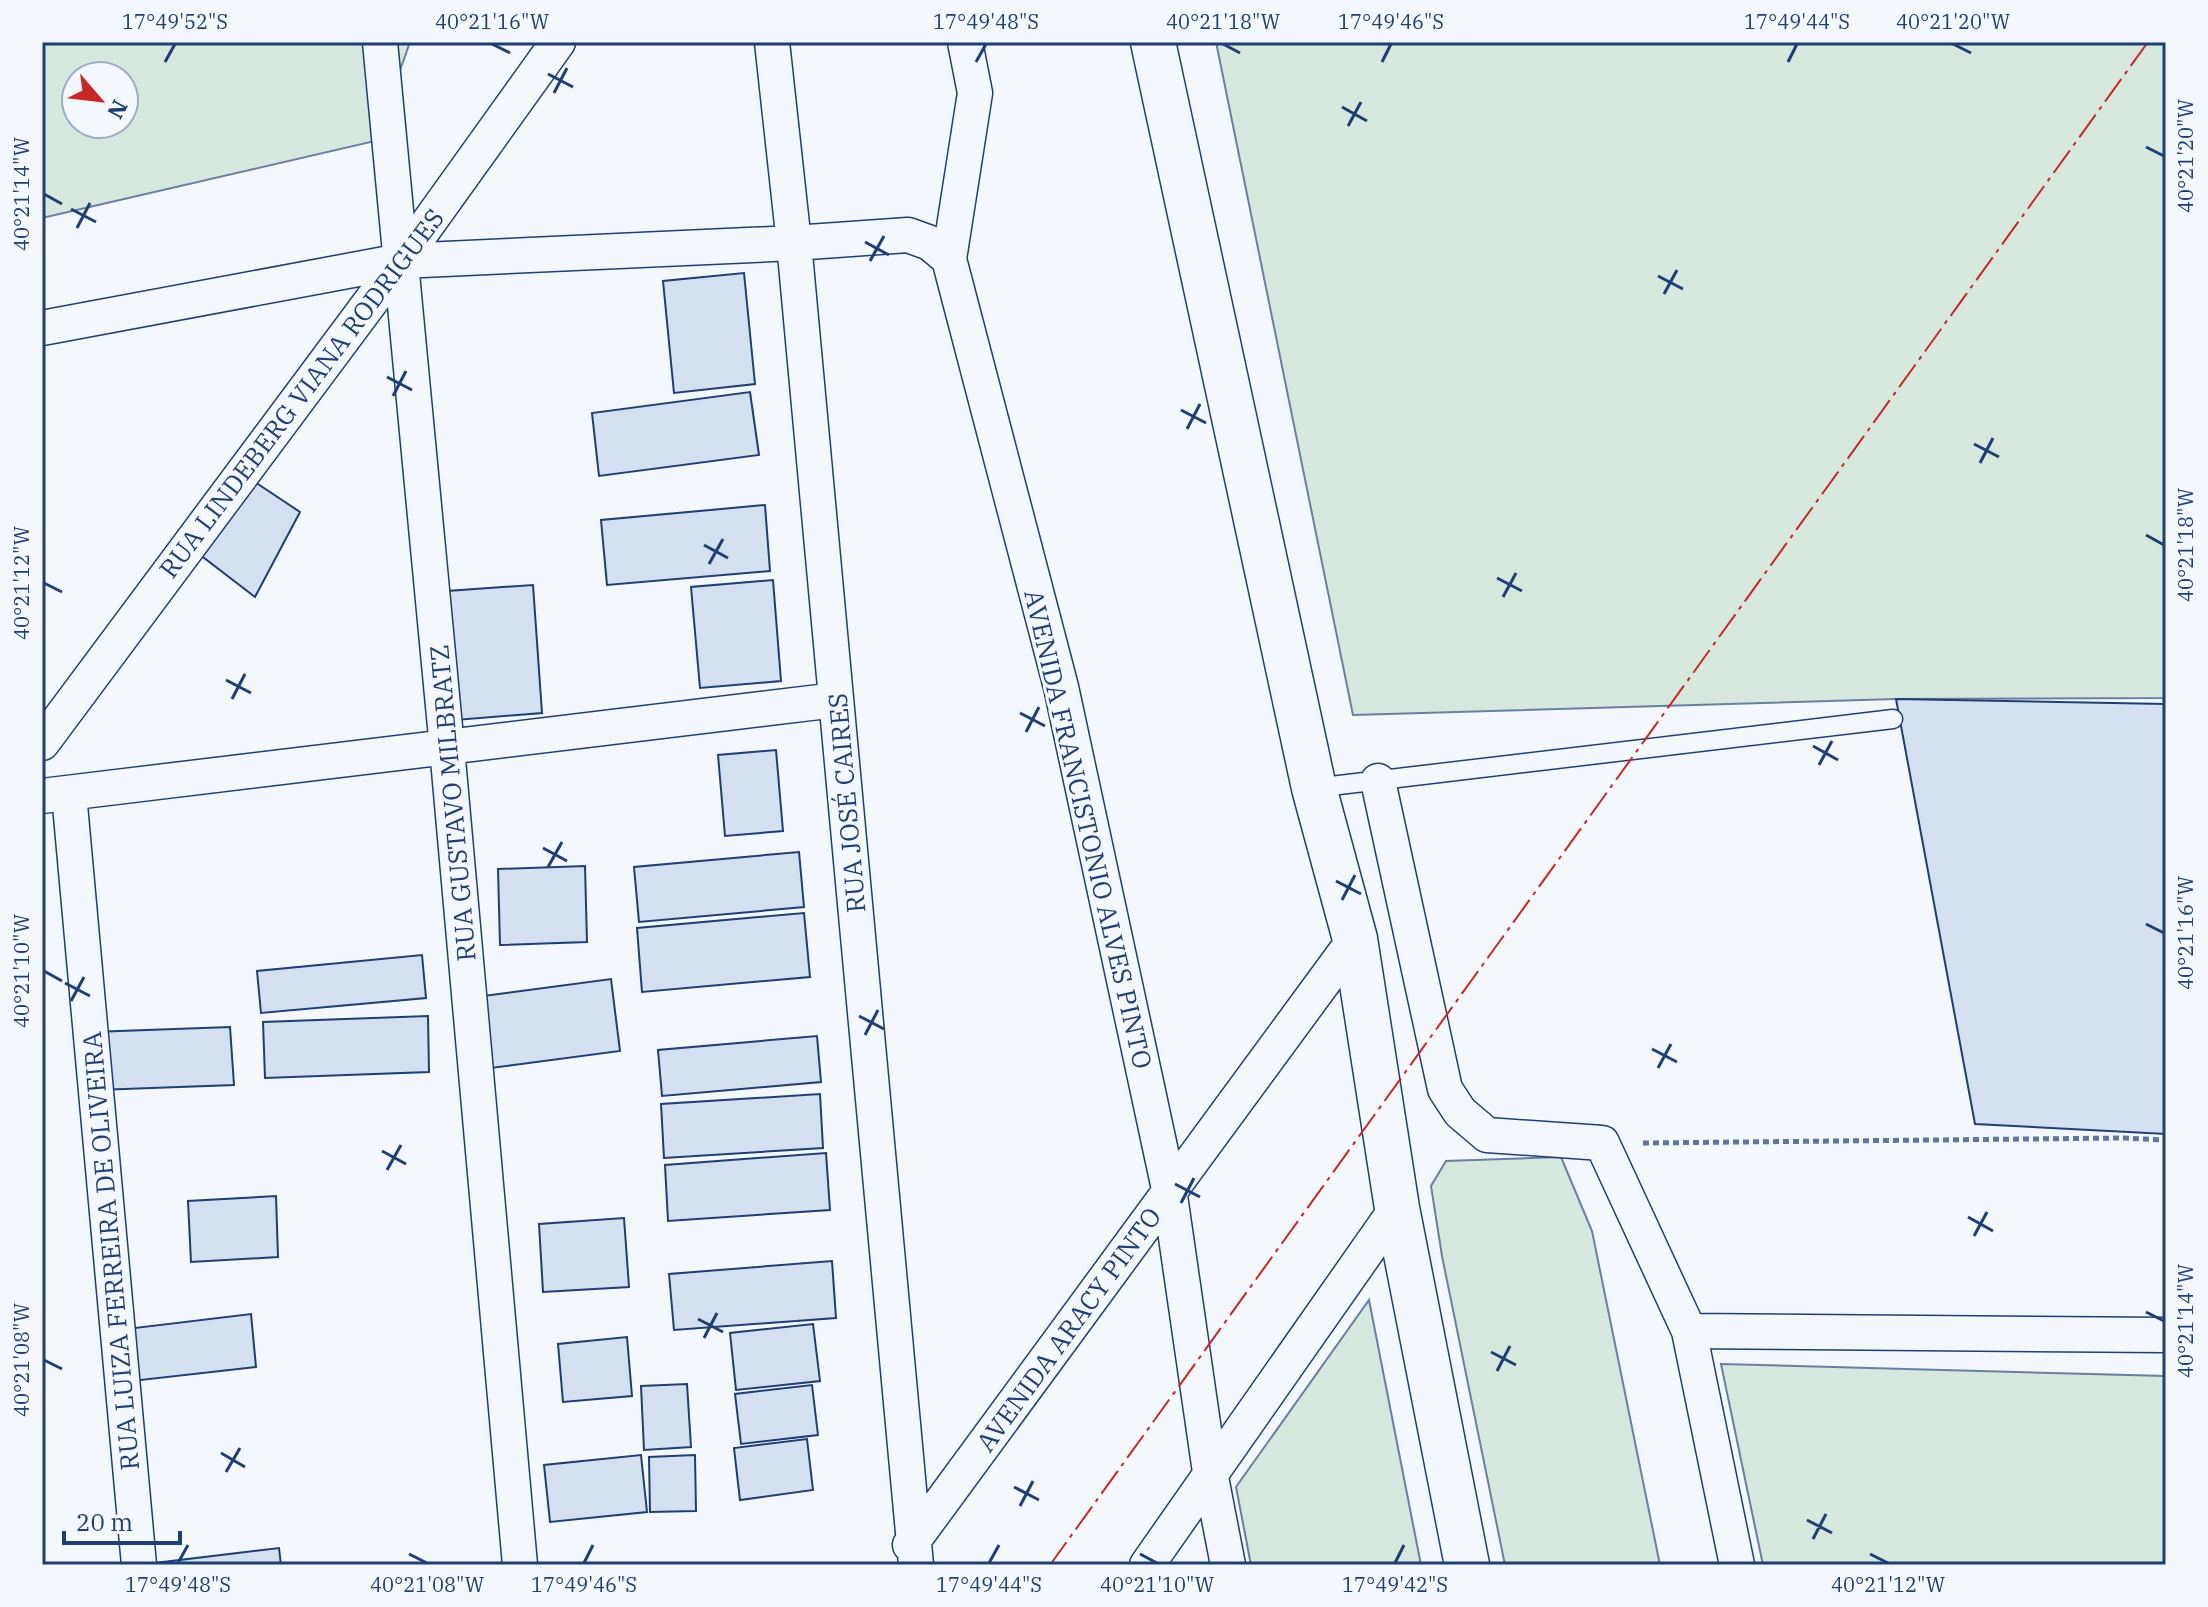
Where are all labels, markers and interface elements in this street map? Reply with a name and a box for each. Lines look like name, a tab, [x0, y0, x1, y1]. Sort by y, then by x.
text: 17°49'52"S	[122, 8, 228, 35]
text: 40°21'16"W	[435, 8, 549, 35]
text: 17°49'48"S	[933, 8, 1039, 35]
text: 40°21'18"W	[1166, 8, 1280, 35]
text: 17°49'46"S	[1338, 8, 1444, 35]
text: 17°49'44"S	[1744, 8, 1850, 35]
text: 40°21'20"W	[1896, 8, 2010, 35]
north arrow	[60, 60, 140, 140]
text: N	[101, 95, 135, 124]
text: 40°21'20"W	[2172, 99, 2199, 213]
text: 40°21'14"W	[8, 137, 35, 251]
street label: RUA LINDEBERG VIANA RODRIGUES	[151, 202, 451, 584]
text: 40°21'18"W	[2172, 488, 2199, 602]
text: 40°21'12"W	[8, 526, 35, 640]
street label: AVENIDA FRANCISTONIO ALVES PINTO	[1017, 586, 1161, 1072]
street label: RUA GUSTAVO MILBRATZ	[421, 643, 483, 963]
street label: RUA JOSÉ CAIRES	[819, 692, 873, 914]
text: 40°21'16"W	[2172, 876, 2199, 990]
text: 40°21'10"W	[8, 914, 35, 1028]
street label: RUA LUIZA FERREIRA DE OLIVEIRA	[74, 1030, 146, 1472]
street label: AVENIDA ARACY PINTO	[968, 1200, 1168, 1458]
text: 40°21'14"W	[2172, 1264, 2199, 1378]
text: 40°21'08"W	[8, 1303, 35, 1417]
scale bar	[64, 1495, 180, 1545]
text: 20 m	[76, 1506, 133, 1538]
text: 17°49'48"S	[125, 1571, 231, 1598]
text: 40°21'08"W	[370, 1571, 484, 1598]
text: 17°49'46"S	[531, 1571, 637, 1598]
text: 17°49'44"S	[936, 1571, 1042, 1598]
text: 40°21'10"W	[1100, 1571, 1214, 1598]
text: 17°49'42"S	[1342, 1571, 1448, 1598]
text: 40°21'12"W	[1831, 1571, 1945, 1598]

